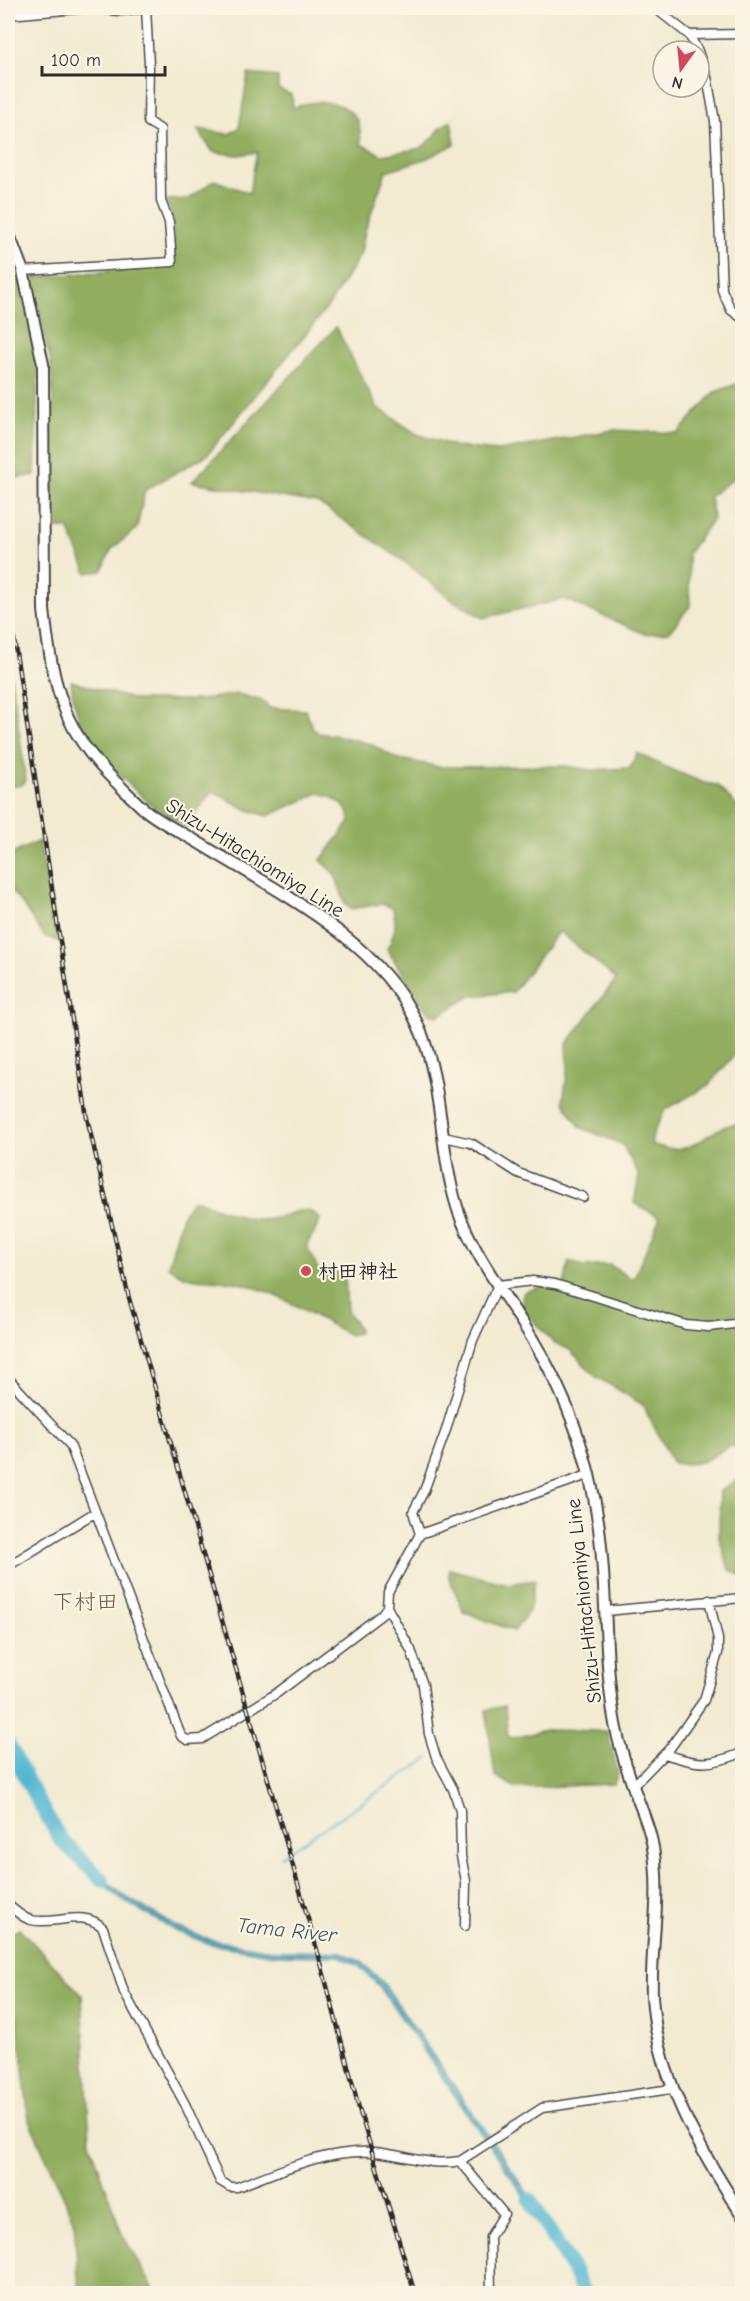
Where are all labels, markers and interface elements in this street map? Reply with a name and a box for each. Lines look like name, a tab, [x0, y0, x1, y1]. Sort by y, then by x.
scale bar	[42, 39, 165, 77]
north arrow	[651, 39, 711, 99]
text: 100 m	[51, 50, 101, 71]
text: N	[670, 72, 685, 93]
street label: Shizu-Hitachiomiya Line	[162, 794, 348, 922]
place label: 村田神社	[318, 1260, 398, 1283]
marker: 村田神社	[299, 1264, 313, 1278]
street label: Shizu-Hitachiomiya Line	[562, 1498, 606, 1704]
district label: 下村田	[52, 1589, 118, 1615]
water label: Tama River	[236, 1913, 340, 1947]

